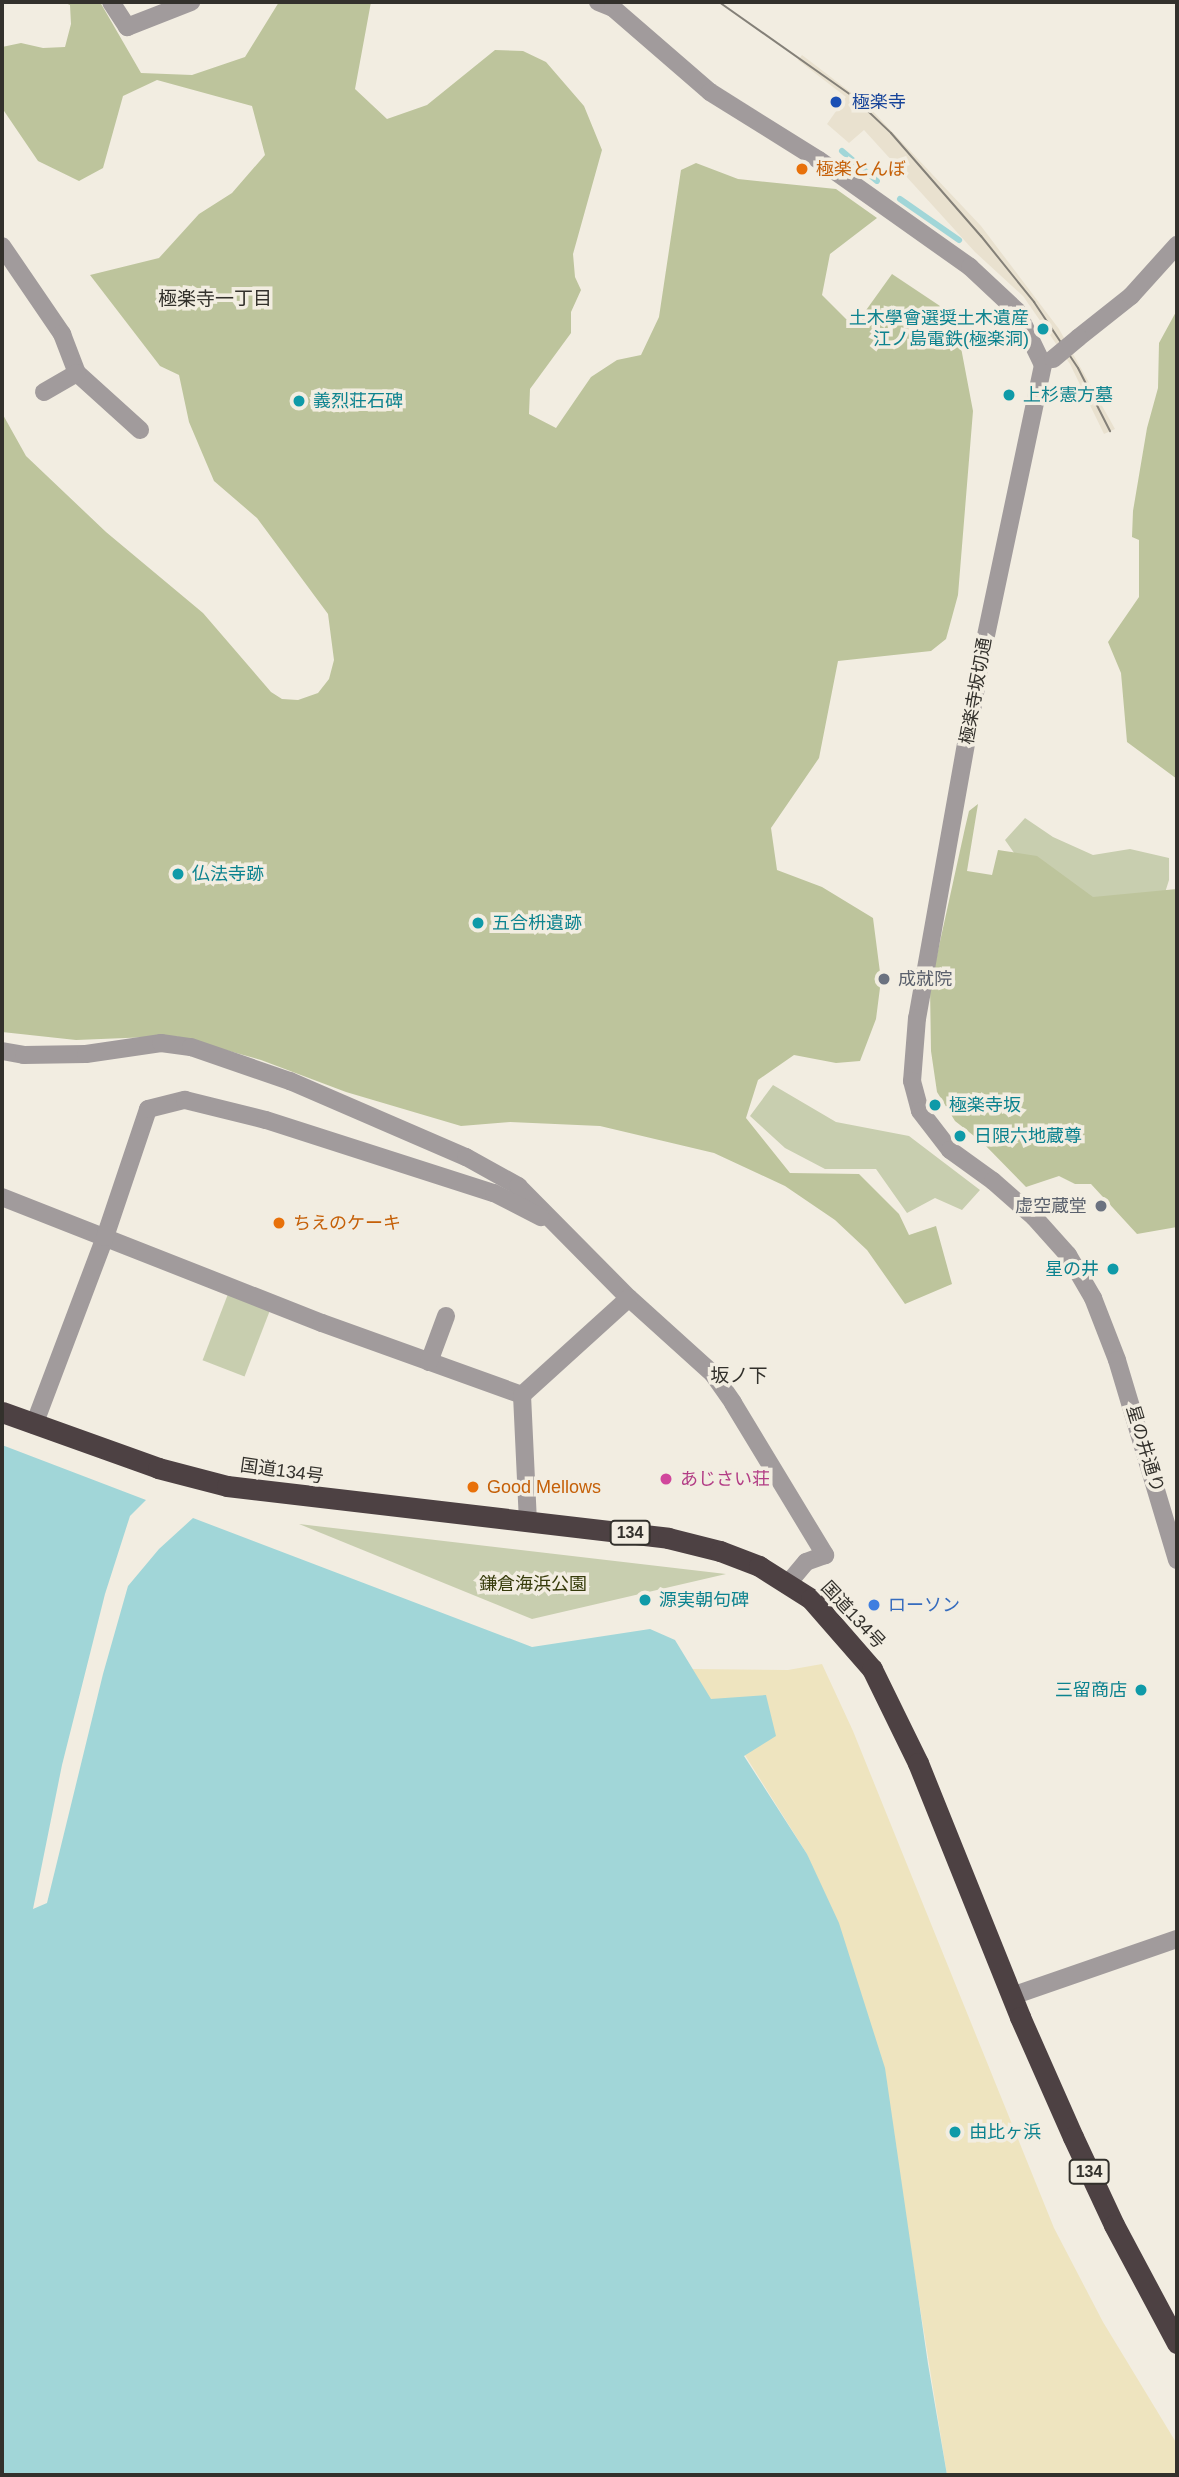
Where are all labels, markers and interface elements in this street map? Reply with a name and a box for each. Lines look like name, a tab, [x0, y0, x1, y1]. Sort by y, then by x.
place label: 極楽寺	[852, 91, 906, 113]
marker: 極楽寺	[826, 92, 846, 112]
place label: 極楽とんぼ	[816, 158, 906, 180]
marker: 極楽とんぼ	[794, 161, 810, 177]
district label: 極楽寺一丁目	[158, 288, 272, 310]
place label: 土木學會選奨土木遺産 江ノ島電鉄(極楽洞)	[849, 308, 1029, 350]
marker: 土木學會選奨土木遺産 江ノ島電鉄(極楽洞)	[1035, 321, 1051, 337]
place label: 上杉憲方墓	[1023, 384, 1113, 406]
marker: 上杉憲方墓	[1001, 387, 1017, 403]
place label: 義烈荘石碑	[313, 390, 403, 412]
marker: 義烈荘石碑	[291, 393, 307, 409]
street label: 極楽寺坂切通	[956, 636, 996, 746]
place label: 仏法寺跡	[192, 863, 264, 885]
marker: 仏法寺跡	[170, 866, 186, 882]
place label: 五合枡遺跡	[492, 912, 582, 934]
marker: 五合枡遺跡	[470, 915, 486, 931]
place label: 成就院	[898, 968, 952, 990]
marker: 成就院	[876, 971, 892, 987]
place label: 極楽寺坂	[949, 1094, 1021, 1116]
marker: 極楽寺坂	[927, 1097, 943, 1113]
place label: 日限六地蔵尊	[974, 1125, 1082, 1147]
marker: 日限六地蔵尊	[952, 1128, 968, 1144]
place label: 虚空蔵堂	[1015, 1195, 1087, 1217]
marker: 虚空蔵堂	[1093, 1198, 1109, 1214]
place label: ちえのケーキ	[293, 1212, 401, 1234]
marker: ちえのケーキ	[271, 1215, 287, 1231]
place label: 星の井	[1045, 1258, 1099, 1280]
marker: 星の井	[1105, 1261, 1121, 1277]
district label: 坂ノ下	[711, 1365, 767, 1387]
street label: 星の井通り	[1122, 1403, 1168, 1495]
street label: 国道134号	[239, 1454, 325, 1488]
place label: あじさい荘	[680, 1468, 770, 1490]
marker: あじさい荘	[658, 1471, 674, 1487]
place label: Good Mellows	[487, 1476, 601, 1498]
marker: Good Mellows	[465, 1479, 481, 1495]
road number: 134	[609, 1520, 651, 1546]
park label: 鎌倉海浜公園	[479, 1573, 587, 1595]
street label: 国道134号	[816, 1577, 890, 1653]
place label: 源実朝句碑	[659, 1589, 749, 1611]
marker: 源実朝句碑	[637, 1592, 653, 1608]
place label: ローソン	[888, 1594, 960, 1616]
marker: ローソン	[866, 1597, 882, 1613]
place label: 三留商店	[1055, 1679, 1127, 1701]
marker: 三留商店	[1133, 1682, 1149, 1698]
place label: 由比ヶ浜	[969, 2121, 1041, 2143]
marker: 由比ヶ浜	[947, 2124, 963, 2140]
road number: 134	[1068, 2160, 1110, 2184]

